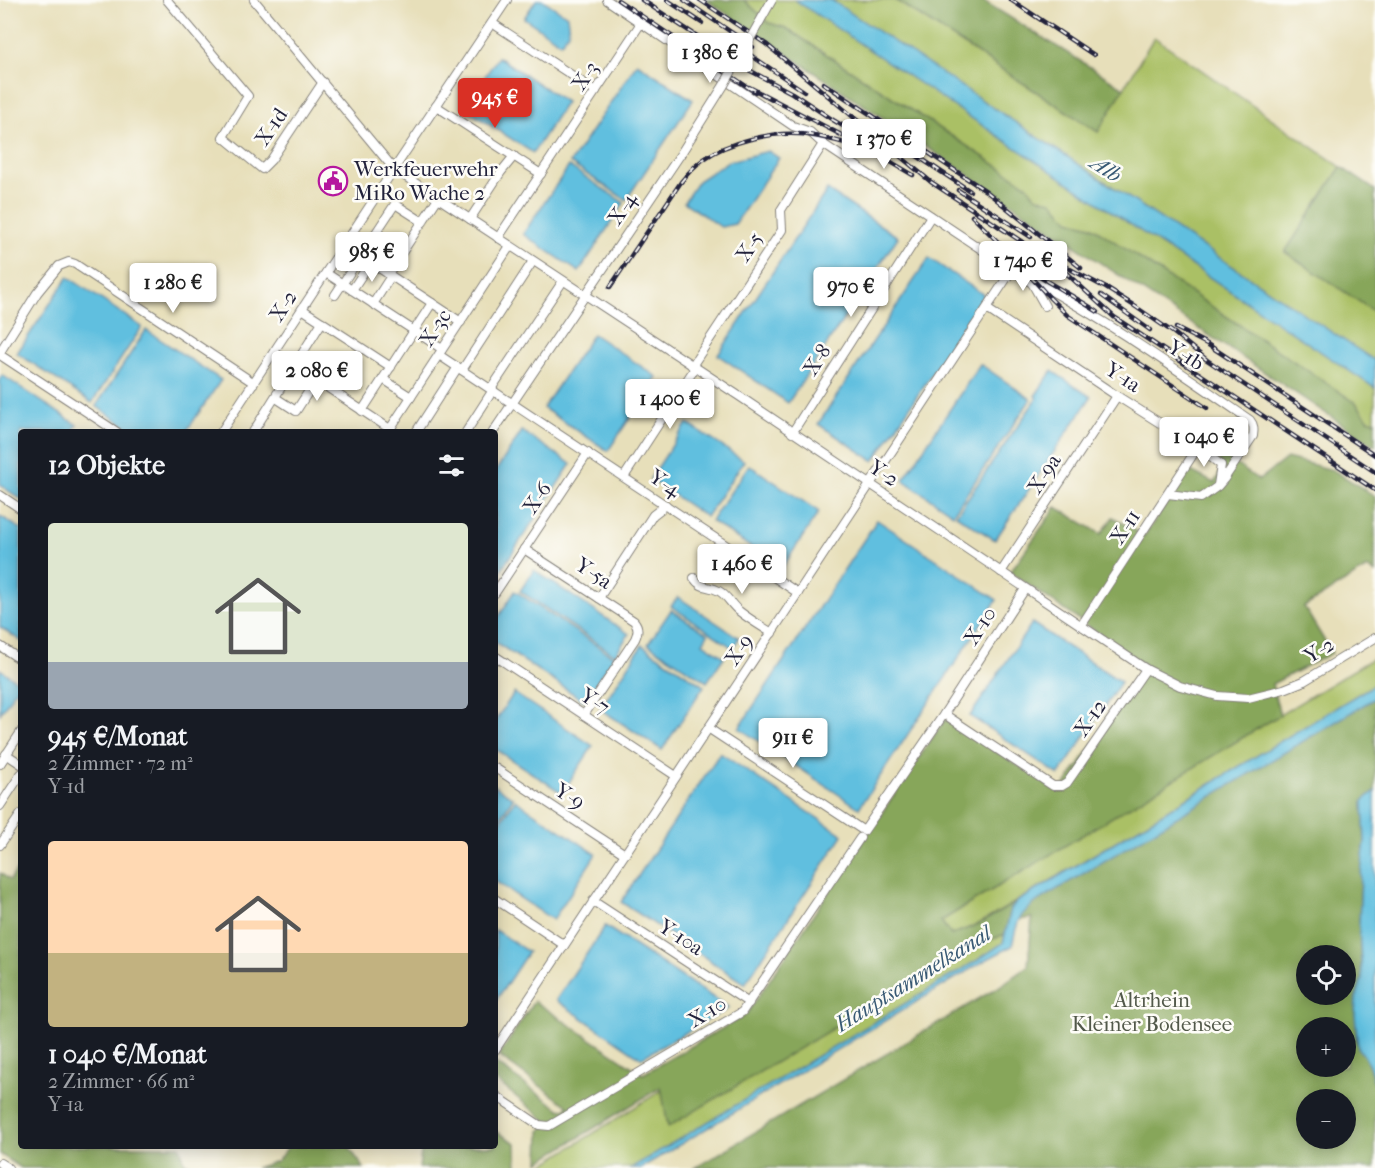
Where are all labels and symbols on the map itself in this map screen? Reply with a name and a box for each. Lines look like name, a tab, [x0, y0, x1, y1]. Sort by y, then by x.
pin: 1 380 €	[655, 33, 765, 84]
street label: X-3	[567, 57, 603, 95]
pin: 945 €	[453, 78, 537, 129]
street label: X-1d	[250, 103, 293, 151]
pin: 1 370 €	[829, 119, 939, 170]
water label: Alb	[1084, 148, 1126, 188]
place label: Werkfeuerwehr MiRo Wache 2	[353, 157, 498, 205]
public building icon: Werkfeuerwehr MiRo Wache 2	[317, 165, 349, 197]
street label: X-4	[602, 188, 642, 230]
street label: X-5	[730, 227, 768, 267]
pin: 985 €	[330, 232, 414, 283]
pin: 1 740 €	[968, 241, 1078, 292]
pin: 1 280 €	[118, 263, 228, 314]
pin: 970 €	[809, 267, 893, 318]
street label: X-2	[264, 286, 302, 326]
street label: X-3c	[414, 305, 456, 351]
street label: Y-1b	[1163, 334, 1209, 375]
street label: X-8	[798, 340, 836, 380]
pin: 2 080 €	[262, 351, 372, 402]
street label: Y-1a	[1100, 356, 1145, 397]
pin: 1 400 €	[615, 379, 725, 430]
pin: 1 040 €	[1149, 417, 1259, 468]
street label: X-9a	[1022, 449, 1066, 498]
street label: Y-2	[864, 454, 904, 492]
street label: Y-4	[644, 464, 686, 502]
street label: X-6	[518, 477, 557, 518]
street label: X-11	[1105, 505, 1145, 549]
pin: 1 460 €	[687, 544, 797, 595]
street label: Y-5a	[570, 552, 617, 594]
street label: X-10	[959, 602, 1001, 650]
street label: X-9	[720, 630, 758, 670]
street label: Y-2	[1299, 632, 1338, 669]
street label: Y-7	[575, 682, 614, 719]
street label: X-12	[1069, 695, 1111, 741]
pin: 911 €	[751, 718, 835, 769]
street label: Y-9	[550, 777, 589, 814]
street label: Y-10a	[653, 913, 708, 960]
water label: Hauptsammelkanal	[830, 919, 998, 1038]
park label: Altrhein Kleiner Bodensee	[1072, 988, 1232, 1036]
street label: X-10	[683, 991, 731, 1033]

